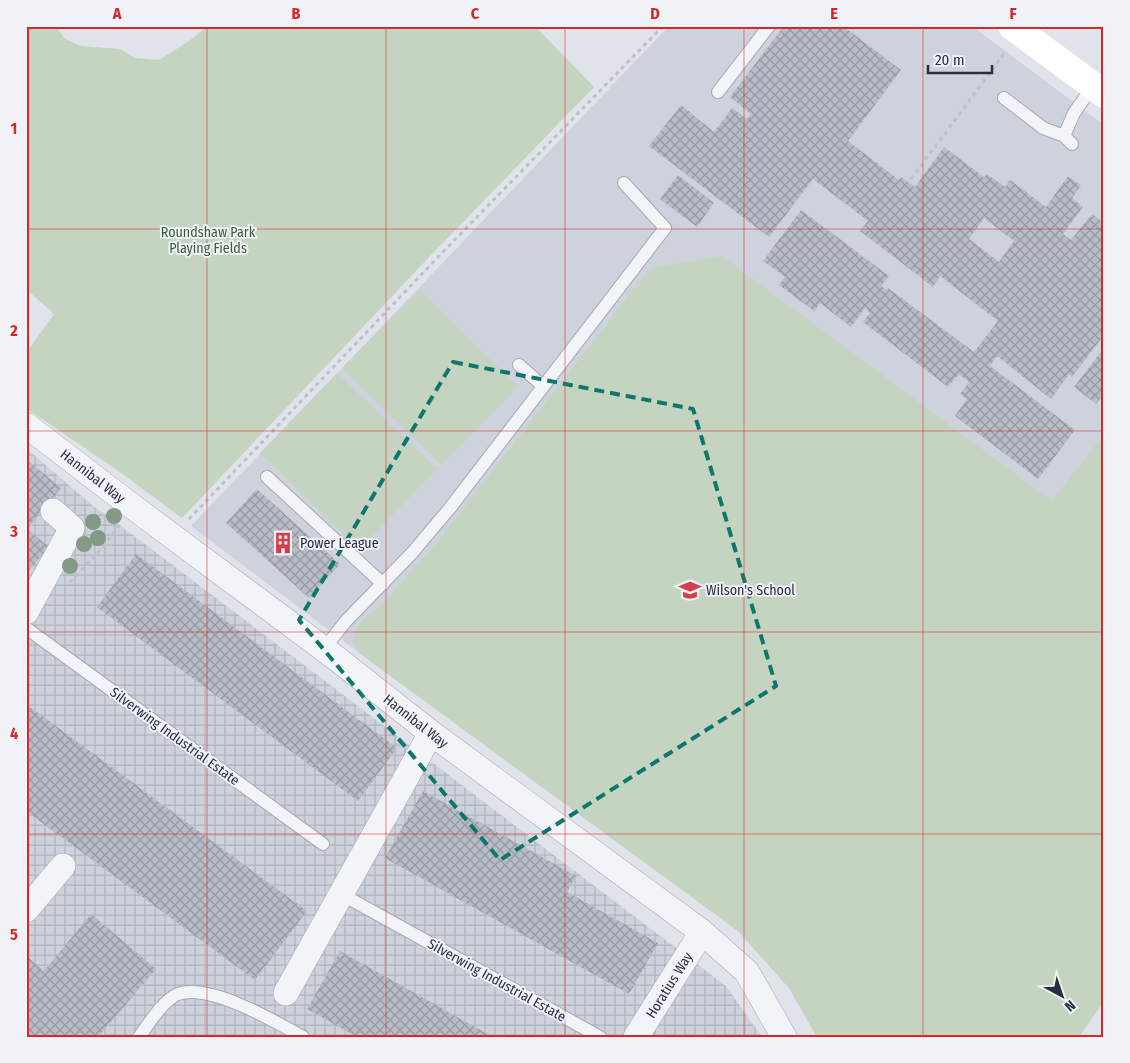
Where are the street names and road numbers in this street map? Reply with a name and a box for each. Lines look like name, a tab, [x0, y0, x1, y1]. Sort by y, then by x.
street label: Hannibal Way	[57, 446, 129, 507]
street label: Silverwing Industrial Estate	[107, 684, 243, 789]
street label: Hannibal Way	[380, 691, 452, 752]
street label: Silverwing Industrial Estate	[425, 935, 569, 1026]
street label: Horatius Way	[642, 948, 697, 1021]

